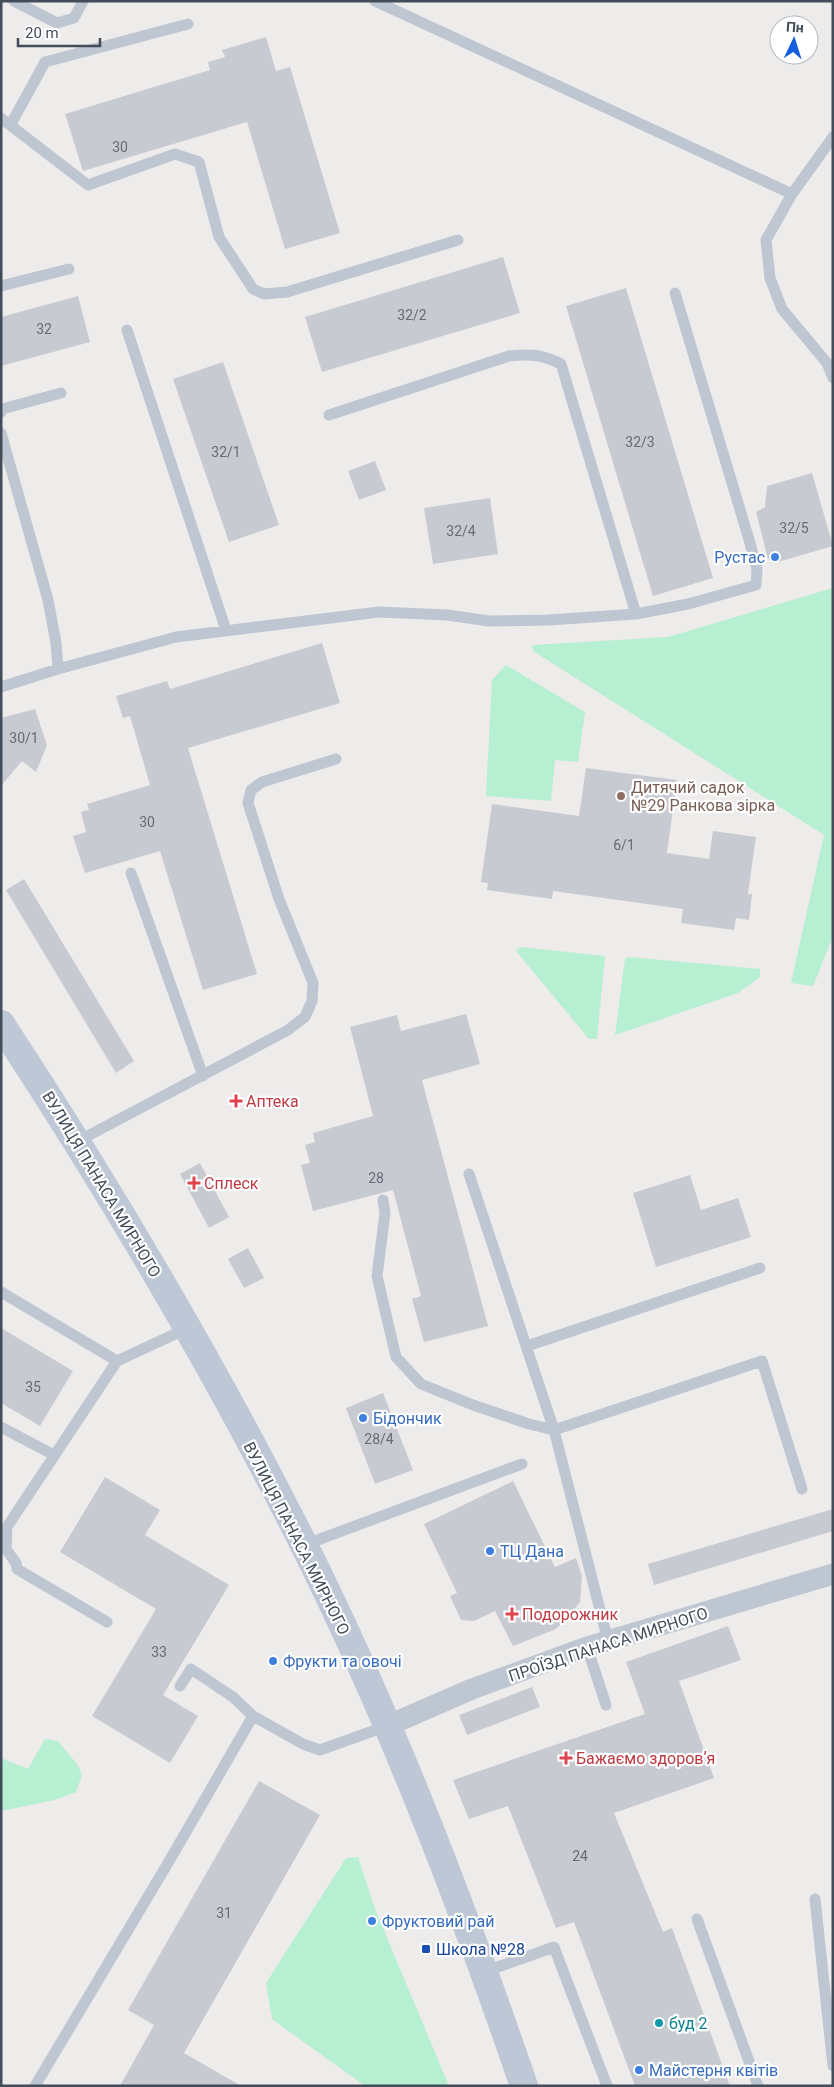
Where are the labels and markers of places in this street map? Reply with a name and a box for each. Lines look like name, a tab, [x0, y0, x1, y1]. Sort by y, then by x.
place label: Рустас	[714, 548, 765, 567]
marker: Рустас	[769, 551, 781, 563]
place label: Дитячий садок №29 Ранкова зірка	[631, 778, 775, 815]
marker: Дитячий садок №29 Ранкова зірка	[615, 790, 627, 802]
place label: Аптека	[246, 1092, 299, 1111]
marker: Аптека	[230, 1095, 242, 1107]
place label: Сплеск	[204, 1174, 259, 1193]
marker: Сплеск	[188, 1177, 200, 1189]
place label: Бідончик	[373, 1409, 442, 1428]
marker: Бідончик	[357, 1412, 369, 1424]
place label: ТЦ Дана	[500, 1542, 564, 1561]
marker: ТЦ Дана	[484, 1545, 496, 1557]
place label: Подорожник	[522, 1605, 618, 1624]
marker: Подорожник	[506, 1608, 518, 1620]
place label: Фрукти та овочі	[283, 1652, 402, 1671]
marker: Фрукти та овочі	[267, 1655, 279, 1667]
place label: Бажаємо здоровʼя	[576, 1749, 715, 1768]
marker: Бажаємо здоровʼя	[560, 1752, 572, 1764]
place label: Фруктовий рай	[382, 1912, 494, 1931]
marker: Фруктовий рай	[366, 1915, 378, 1927]
place label: Школа №28	[436, 1940, 525, 1959]
marker: Школа №28	[420, 1943, 432, 1955]
place label: буд 2	[669, 2014, 708, 2033]
marker: буд 2	[653, 2017, 665, 2029]
place label: Майстерня квітів	[649, 2061, 778, 2080]
marker: Майстерня квітів	[633, 2064, 645, 2076]

